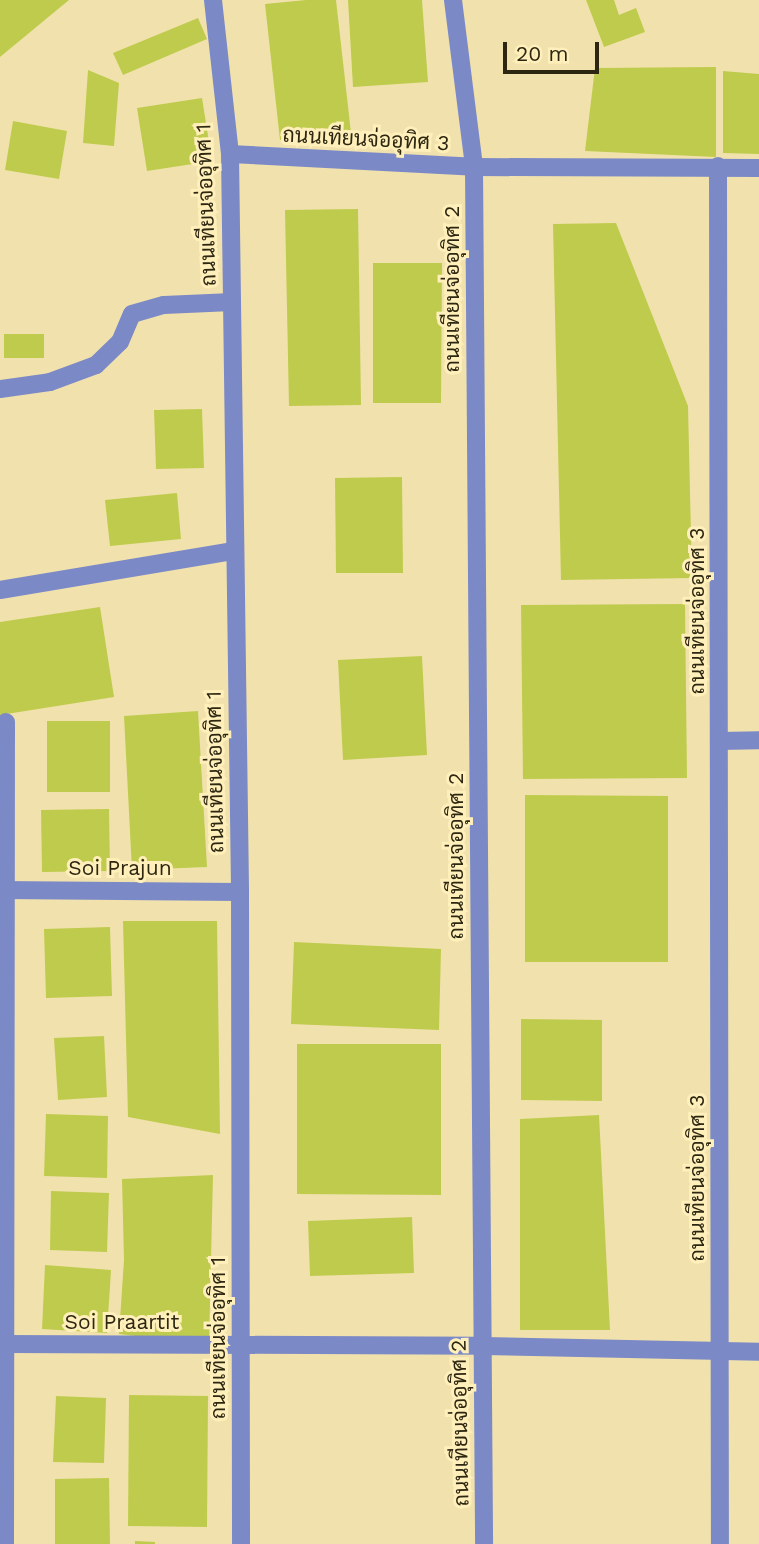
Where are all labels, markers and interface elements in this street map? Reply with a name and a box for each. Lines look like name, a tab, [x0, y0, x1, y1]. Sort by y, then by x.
scale bar	[507, 28, 603, 72]
text: 20 m	[516, 41, 568, 66]
street label: ถนนเทียนจ่ออุทิศ 3	[282, 122, 450, 156]
street label: ถนนเทียนจ่ออุทิศ 1	[191, 123, 221, 287]
street label: ถนนเทียนจ่ออุทิศ 2	[439, 206, 465, 372]
street label: ถนนเทียนจ่ออุทิศ 3	[684, 528, 710, 694]
street label: ถนนเทียนจ่ออุทิศ 1	[201, 690, 229, 854]
street label: ถนนเทียนจ่ออุทิศ 2	[443, 773, 469, 939]
street label: Soi Prajun	[68, 855, 172, 881]
street label: ถนนเทียนจ่ออุทิศ 3	[684, 1095, 710, 1261]
street label: ถนนเทียนจ่ออุทิศ 1	[205, 1257, 231, 1419]
street label: Soi Praartit	[65, 1309, 179, 1335]
street label: ถนนเทียนจ่ออุทิศ 2	[446, 1339, 474, 1507]

